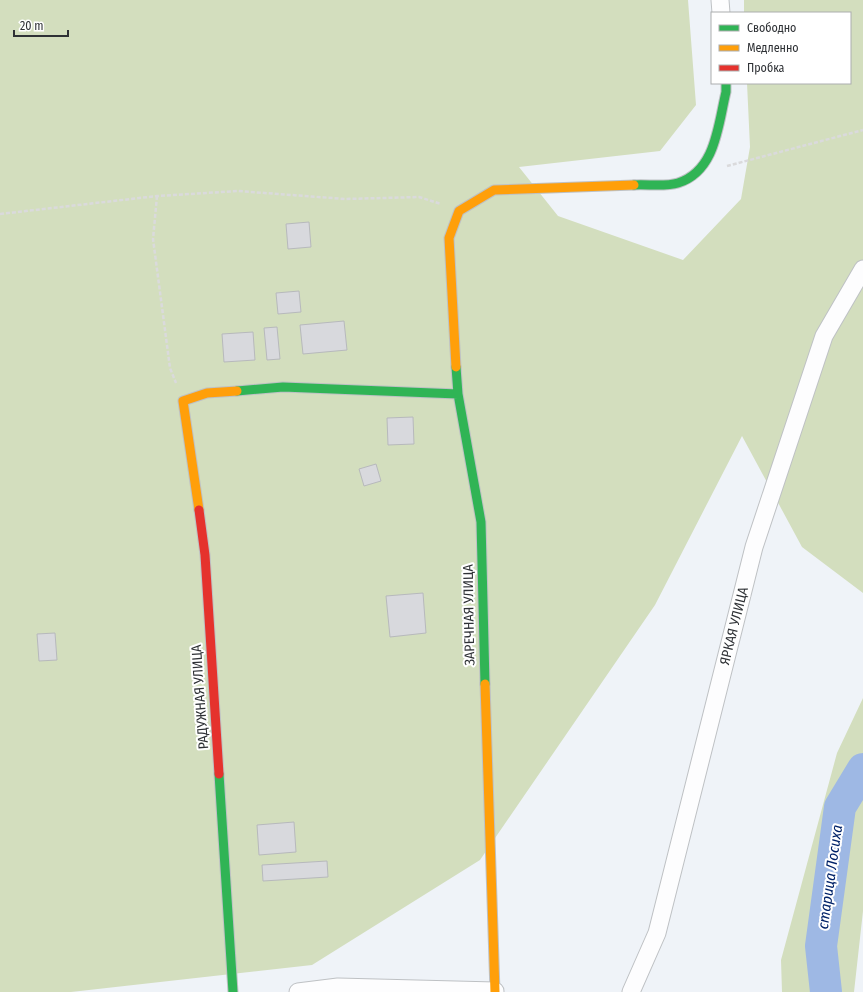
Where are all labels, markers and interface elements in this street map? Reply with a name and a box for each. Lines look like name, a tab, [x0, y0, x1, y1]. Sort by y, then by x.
scale bar	[14, 12, 68, 38]
legend	[711, 12, 851, 84]
text: 20 m	[20, 19, 44, 33]
text: Свободно	[747, 21, 796, 35]
text: Медленно	[747, 41, 799, 55]
text: Пробка	[747, 61, 785, 75]
street label: ЗАРЕЧНАЯ УЛИЦА	[460, 564, 478, 666]
street label: ЯРКАЯ УЛИЦА	[716, 585, 752, 667]
street label: РАДУЖНАЯ УЛИЦА	[188, 644, 212, 750]
water label: старица Лосиха	[814, 823, 846, 930]

